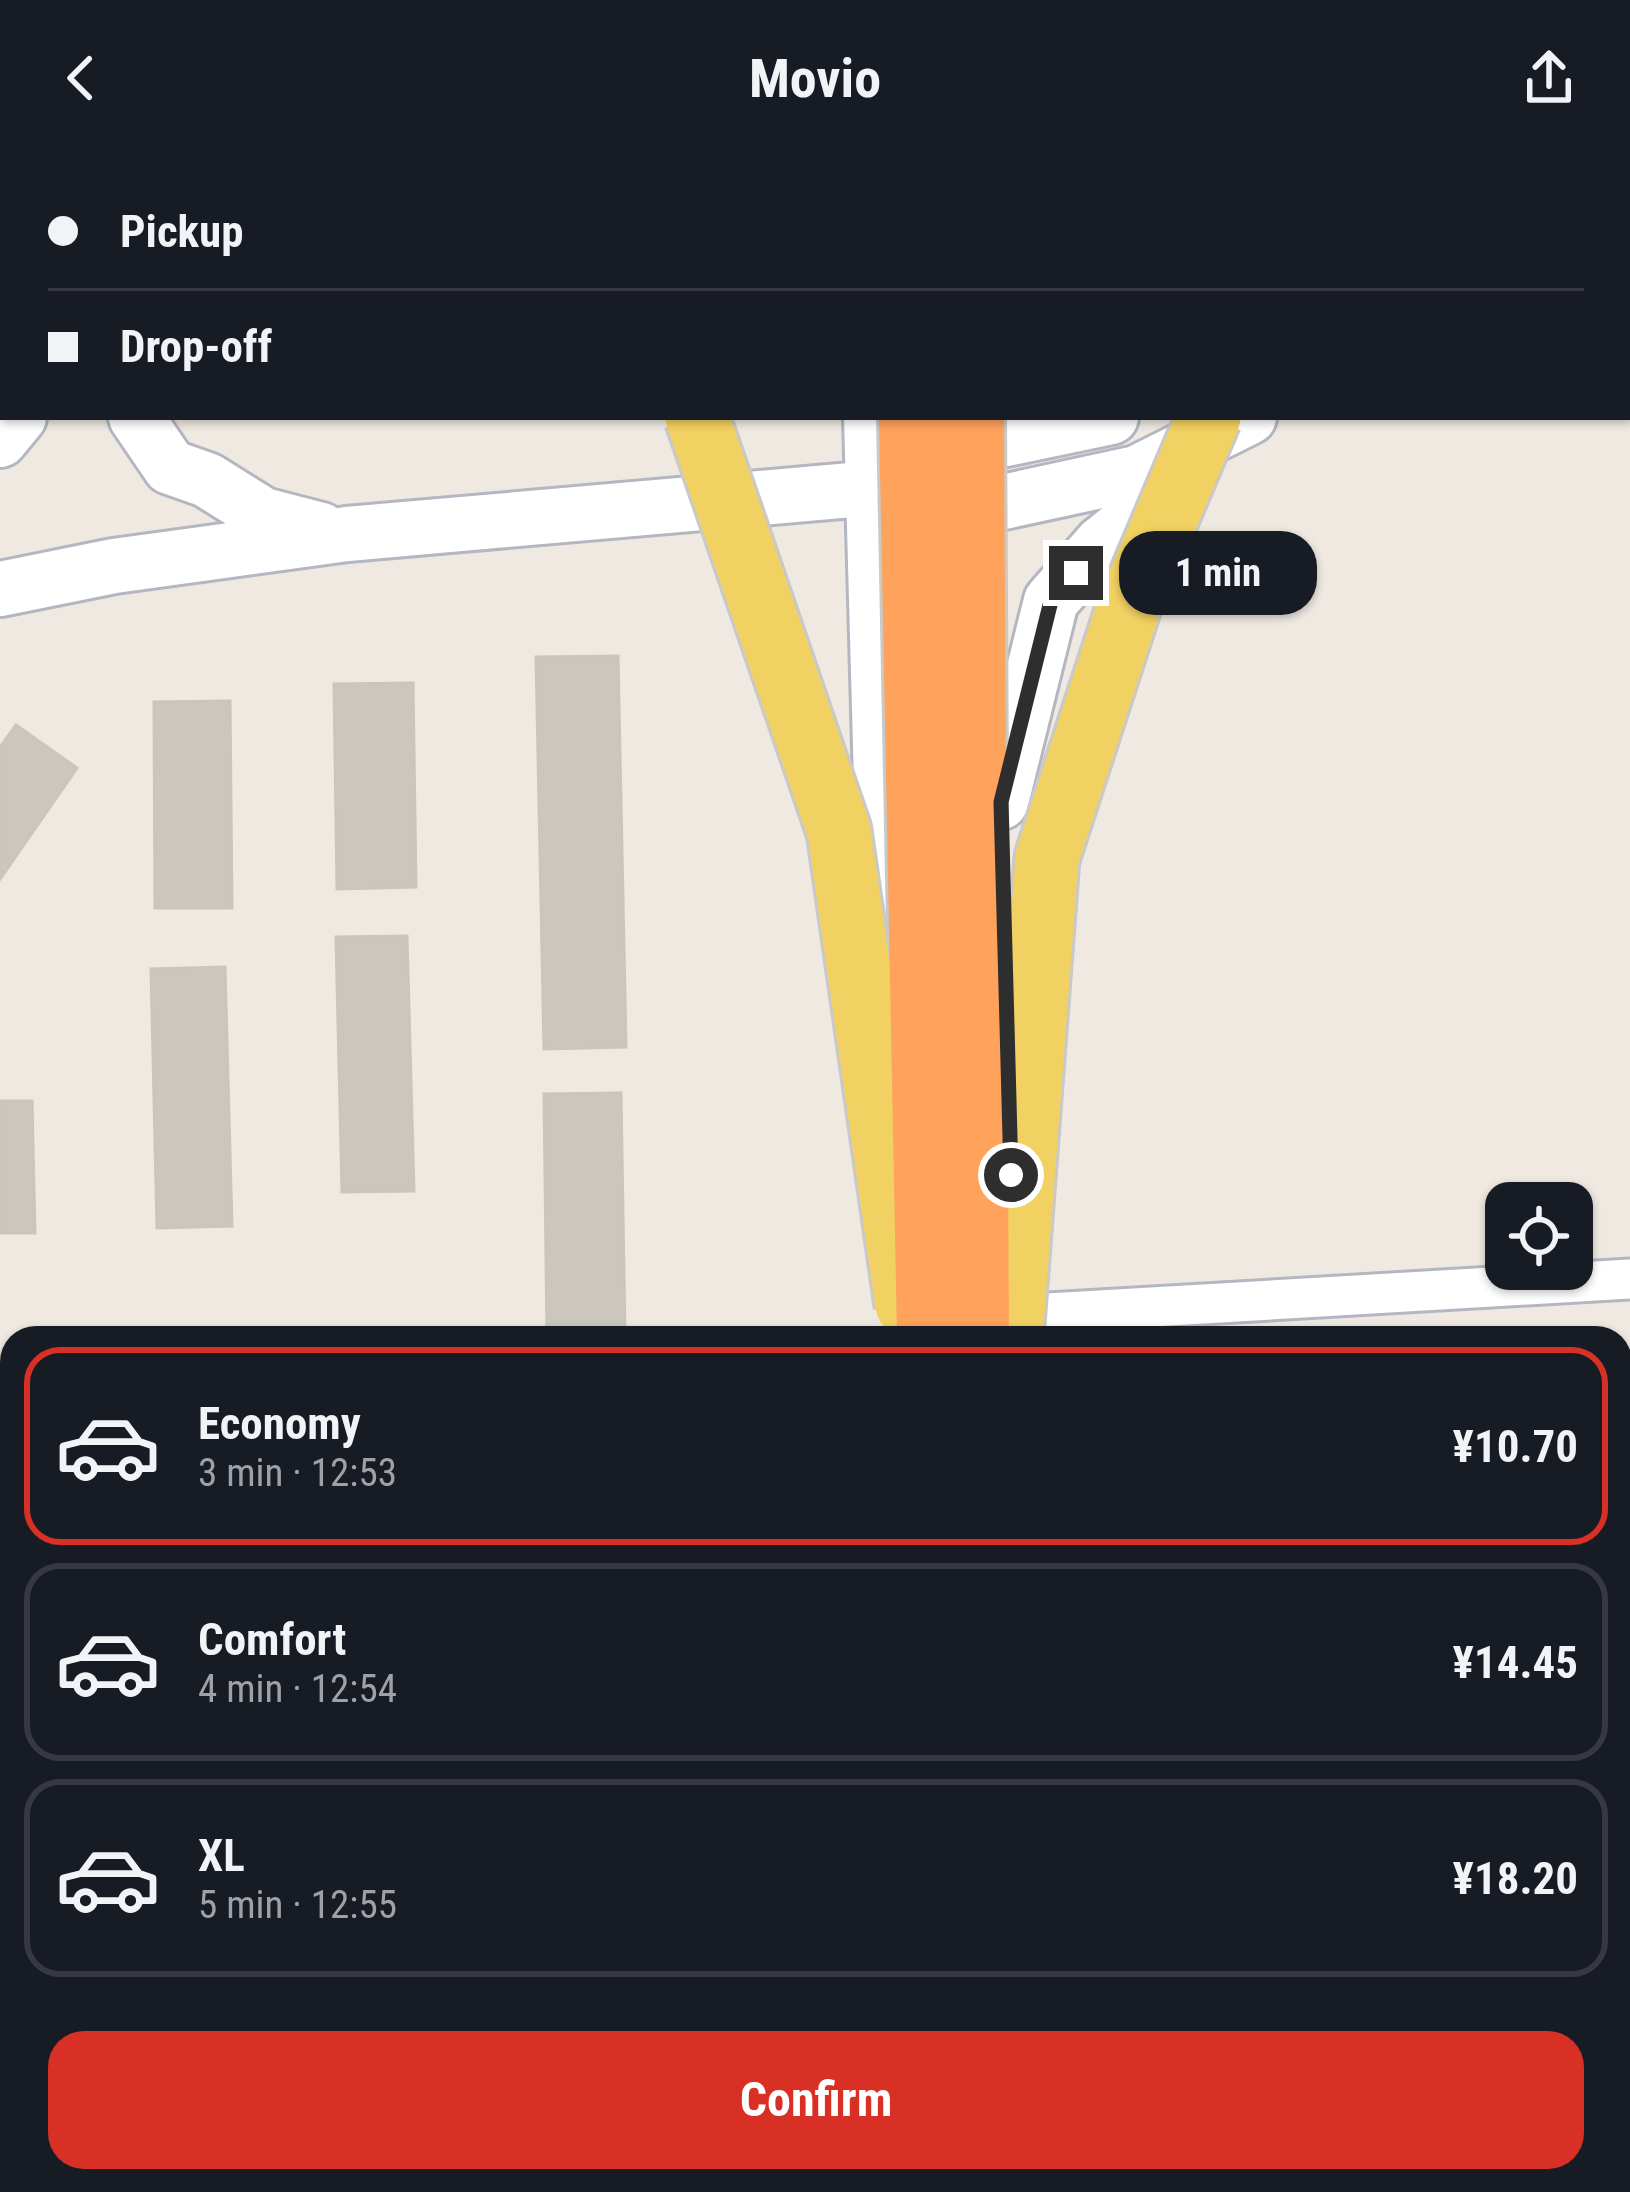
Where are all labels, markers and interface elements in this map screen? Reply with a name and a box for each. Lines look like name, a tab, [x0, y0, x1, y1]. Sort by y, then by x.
icon: back	[48, 45, 114, 111]
icon: share	[1516, 45, 1582, 111]
text: Movio	[749, 47, 881, 110]
text: Pickup	[120, 205, 244, 258]
text: Drop-off	[120, 320, 272, 373]
callout: 1 min	[1118, 531, 1316, 615]
route end	[1049, 546, 1103, 600]
text: 1 min	[1175, 550, 1261, 596]
route start	[984, 1148, 1038, 1202]
map controls	[1485, 1182, 1593, 1290]
button: locate	[1485, 1182, 1593, 1290]
icon: car	[54, 1392, 162, 1500]
text: Economy	[198, 1397, 361, 1450]
text: ¥10.70	[1453, 1420, 1578, 1473]
text: 3 min · 12:53	[198, 1450, 397, 1496]
icon: car	[54, 1608, 162, 1716]
text: Comfort	[198, 1613, 346, 1666]
text: ¥14.45	[1453, 1636, 1578, 1689]
text: 4 min · 12:54	[198, 1666, 397, 1712]
icon: car	[54, 1824, 162, 1932]
text: XL	[198, 1829, 245, 1882]
text: ¥18.20	[1453, 1852, 1578, 1905]
text: 5 min · 12:55	[198, 1882, 397, 1928]
button: Confirm	[48, 2031, 1584, 2169]

